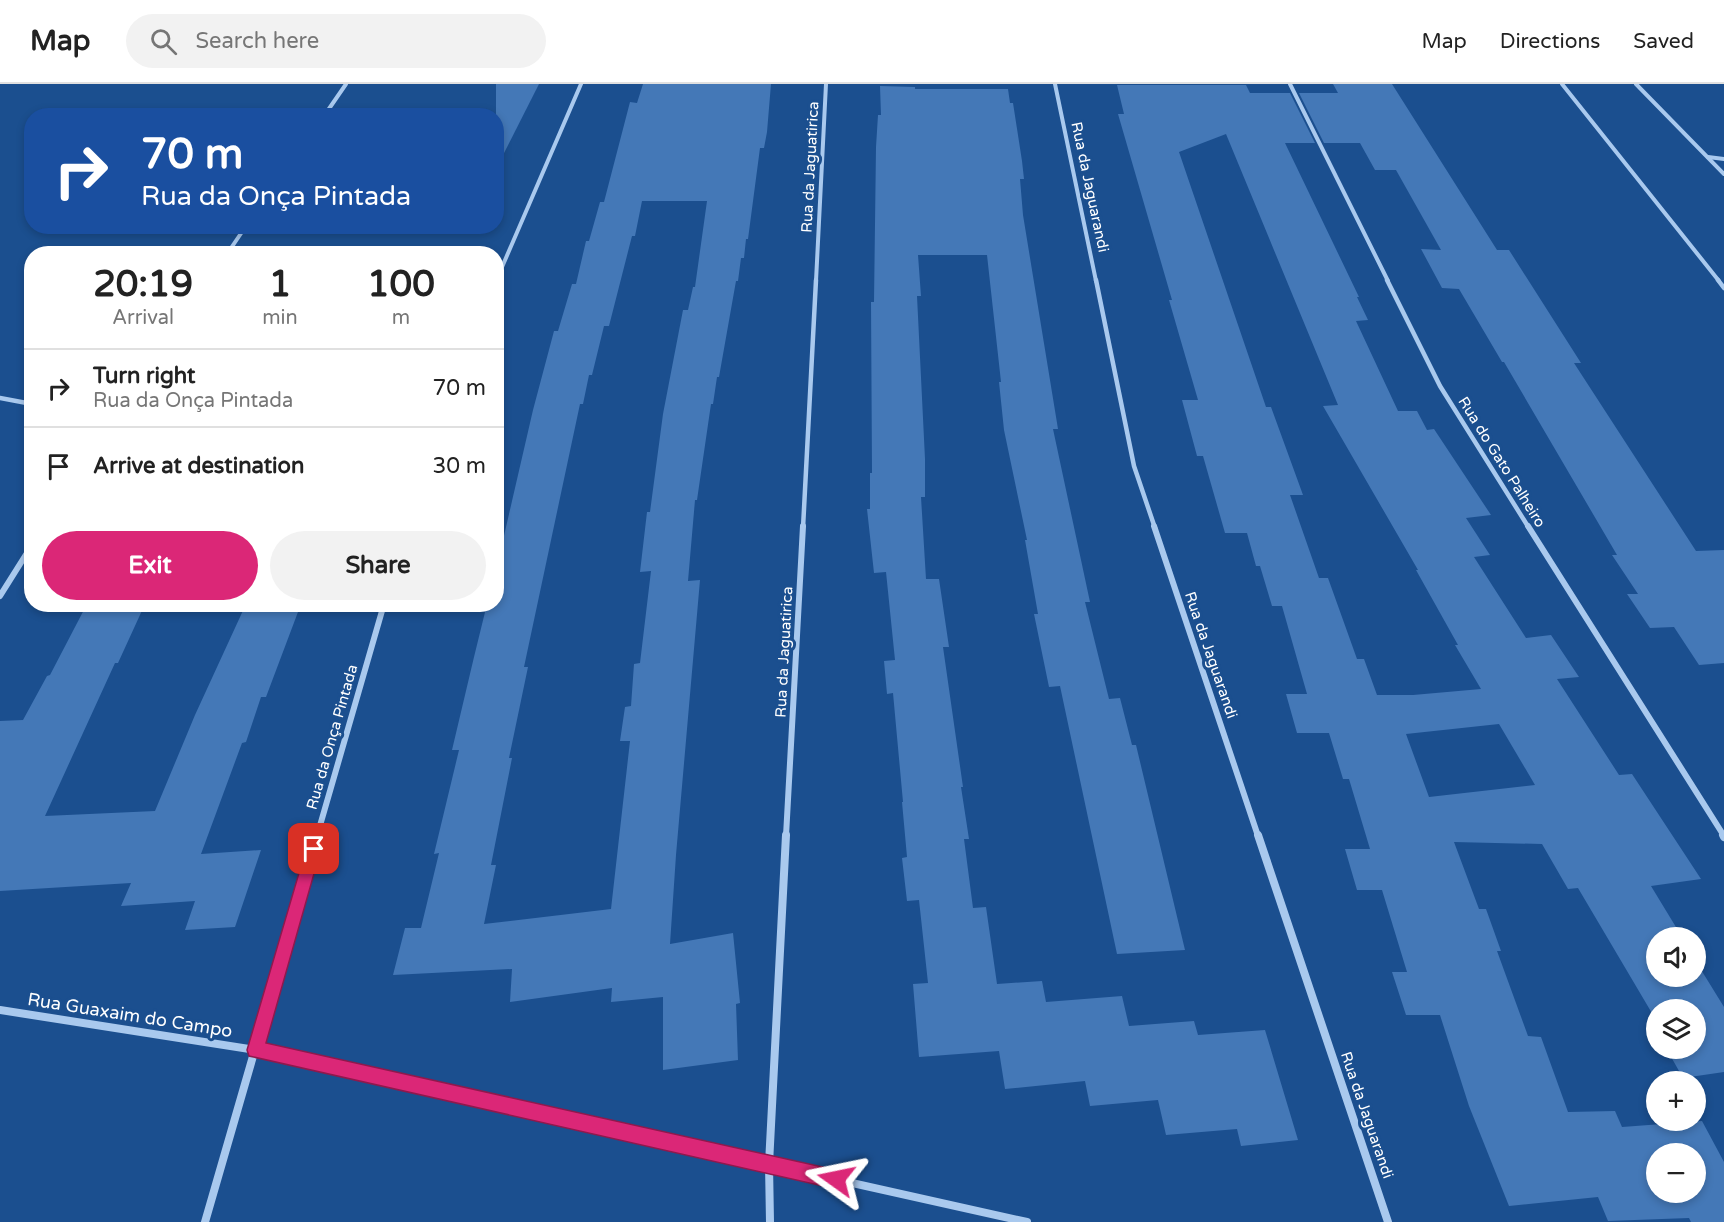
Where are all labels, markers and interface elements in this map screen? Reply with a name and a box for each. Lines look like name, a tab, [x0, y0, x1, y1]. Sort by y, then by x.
search box	[126, 14, 546, 68]
text: Map	[30, 24, 90, 58]
icon: search	[147, 25, 180, 58]
text: Search here	[195, 28, 319, 54]
text: Map	[1421, 29, 1467, 54]
text: Directions	[1500, 29, 1600, 54]
text: Saved	[1633, 29, 1694, 54]
street label: Rua da Jaguatirica	[798, 101, 822, 233]
street label: Rua da Jaguarandi	[1067, 120, 1113, 254]
text: 70 m	[141, 129, 243, 180]
icon: right	[42, 132, 120, 210]
text: Rua da Onça Pintada	[141, 180, 411, 213]
text: 20:19	[93, 263, 193, 306]
text: 1	[269, 263, 291, 306]
text: 100	[367, 263, 435, 306]
text: Arrival	[112, 306, 174, 330]
text: min	[262, 306, 298, 330]
text: m	[392, 306, 410, 330]
text: Turn right	[93, 363, 195, 389]
icon: right	[42, 372, 75, 405]
text: 70 m	[432, 375, 486, 401]
text: Rua da Onça Pintada	[93, 389, 293, 413]
street label: Rua do Gato Palheiro	[1454, 393, 1550, 531]
icon: arrive	[42, 450, 75, 483]
text: Arrive at destination	[93, 453, 304, 479]
text: 30 m	[432, 453, 486, 479]
button: Exit	[42, 531, 258, 600]
button: Share	[270, 531, 486, 600]
street label: Rua da Jaguatirica	[772, 586, 796, 718]
street label: Rua da Jaguarandi	[1181, 589, 1241, 721]
street label: Rua da Onça Pintada	[303, 662, 361, 812]
pin	[288, 823, 339, 874]
icon: arrive	[297, 832, 330, 865]
map controls	[1646, 927, 1706, 1203]
button: sound	[1646, 927, 1706, 987]
street label: Rua Guaxaim do Campo	[26, 988, 234, 1042]
button: layers	[1646, 999, 1706, 1059]
street label: Rua da Jaguarandi	[1337, 1049, 1397, 1181]
button: +	[1646, 1071, 1706, 1131]
button: −	[1646, 1143, 1706, 1203]
position arrow	[804, 1147, 868, 1211]

